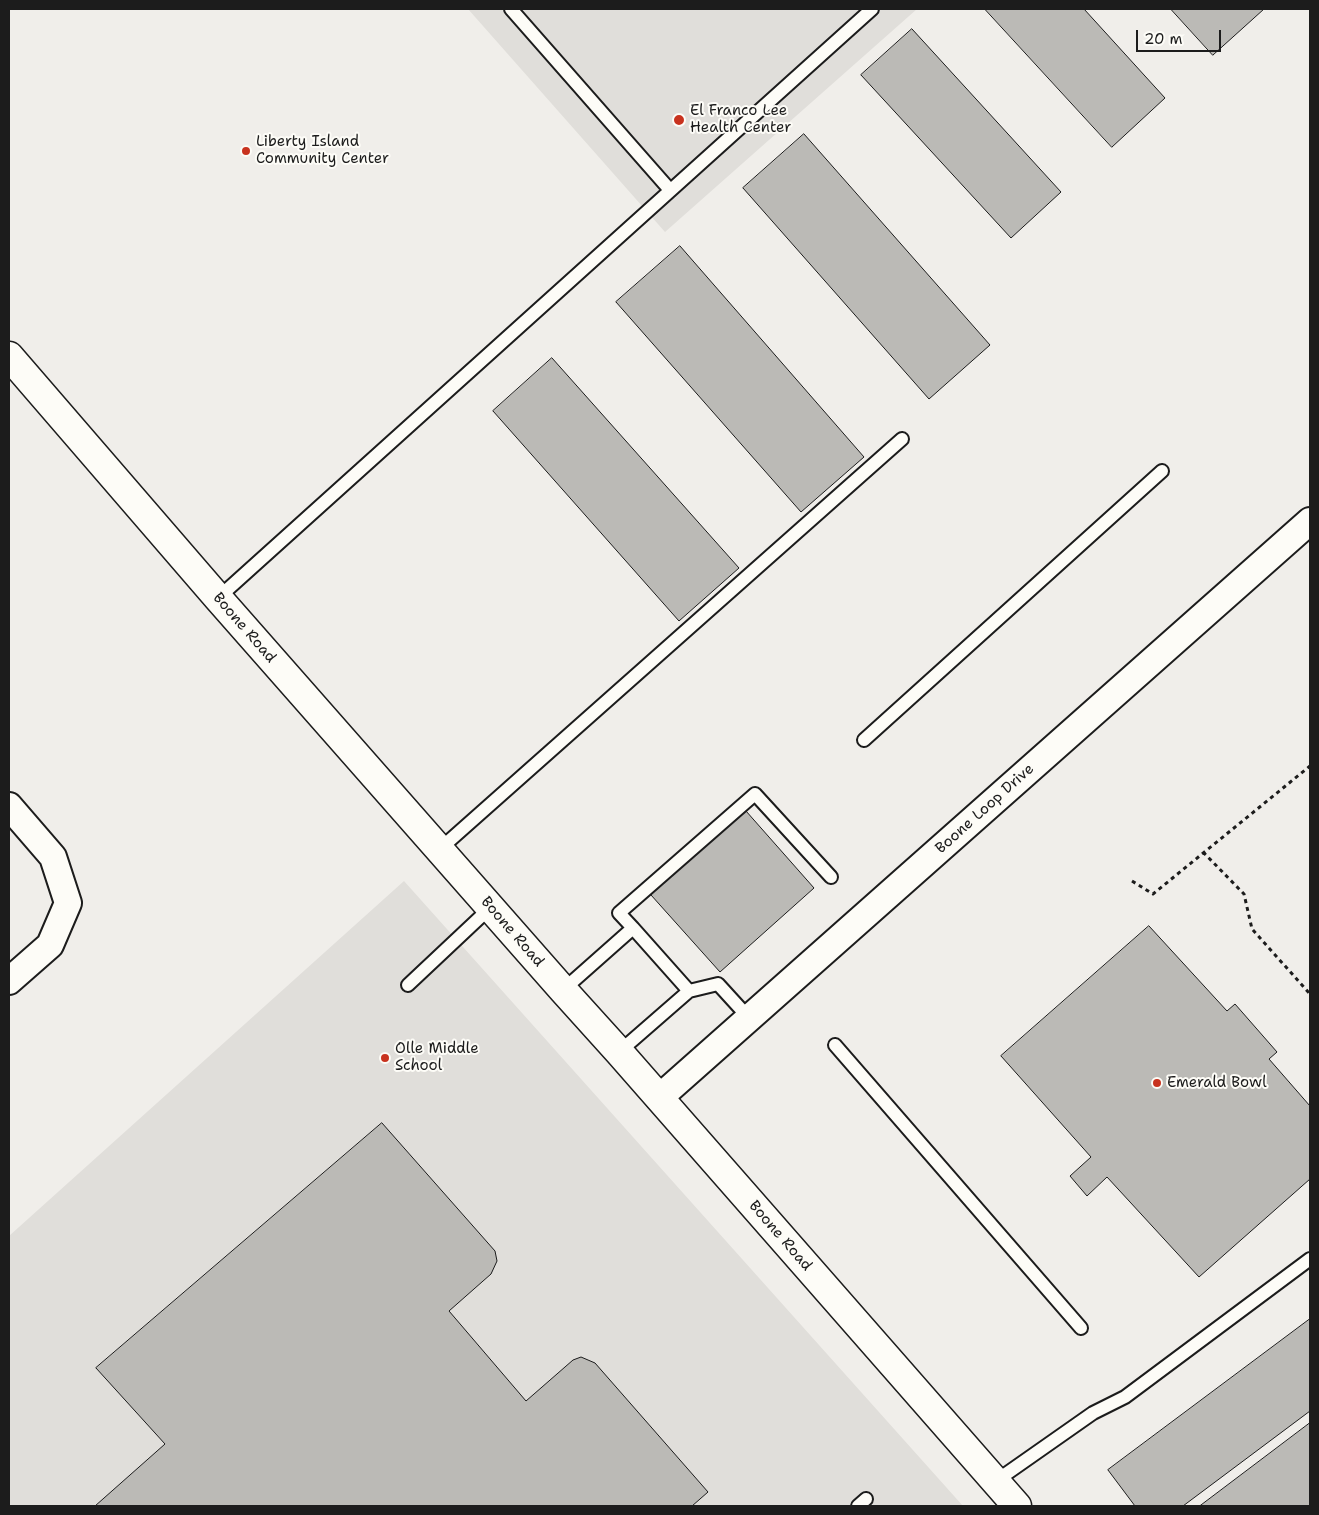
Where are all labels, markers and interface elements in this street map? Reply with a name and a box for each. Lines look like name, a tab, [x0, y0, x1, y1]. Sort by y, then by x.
scale bar	[1139, 20, 1224, 52]
text: 20 m	[1144, 29, 1183, 49]
place label: El Franco Lee Health Center	[690, 102, 791, 137]
marker: El Franco Lee Health Center	[672, 113, 686, 127]
place label: Liberty Island Community Center	[256, 133, 389, 168]
marker: Liberty Island Community Center	[240, 145, 252, 157]
street label: Boone Road	[209, 589, 279, 667]
street label: Boone Loop Drive	[932, 760, 1038, 858]
street label: Boone Road	[477, 893, 547, 971]
place label: Olle Middle School	[395, 1040, 479, 1075]
marker: Olle Middle School	[379, 1052, 391, 1064]
place label: Emerald Bowl	[1167, 1074, 1267, 1092]
marker: Emerald Bowl	[1151, 1077, 1163, 1089]
street label: Boone Road	[745, 1197, 815, 1275]

